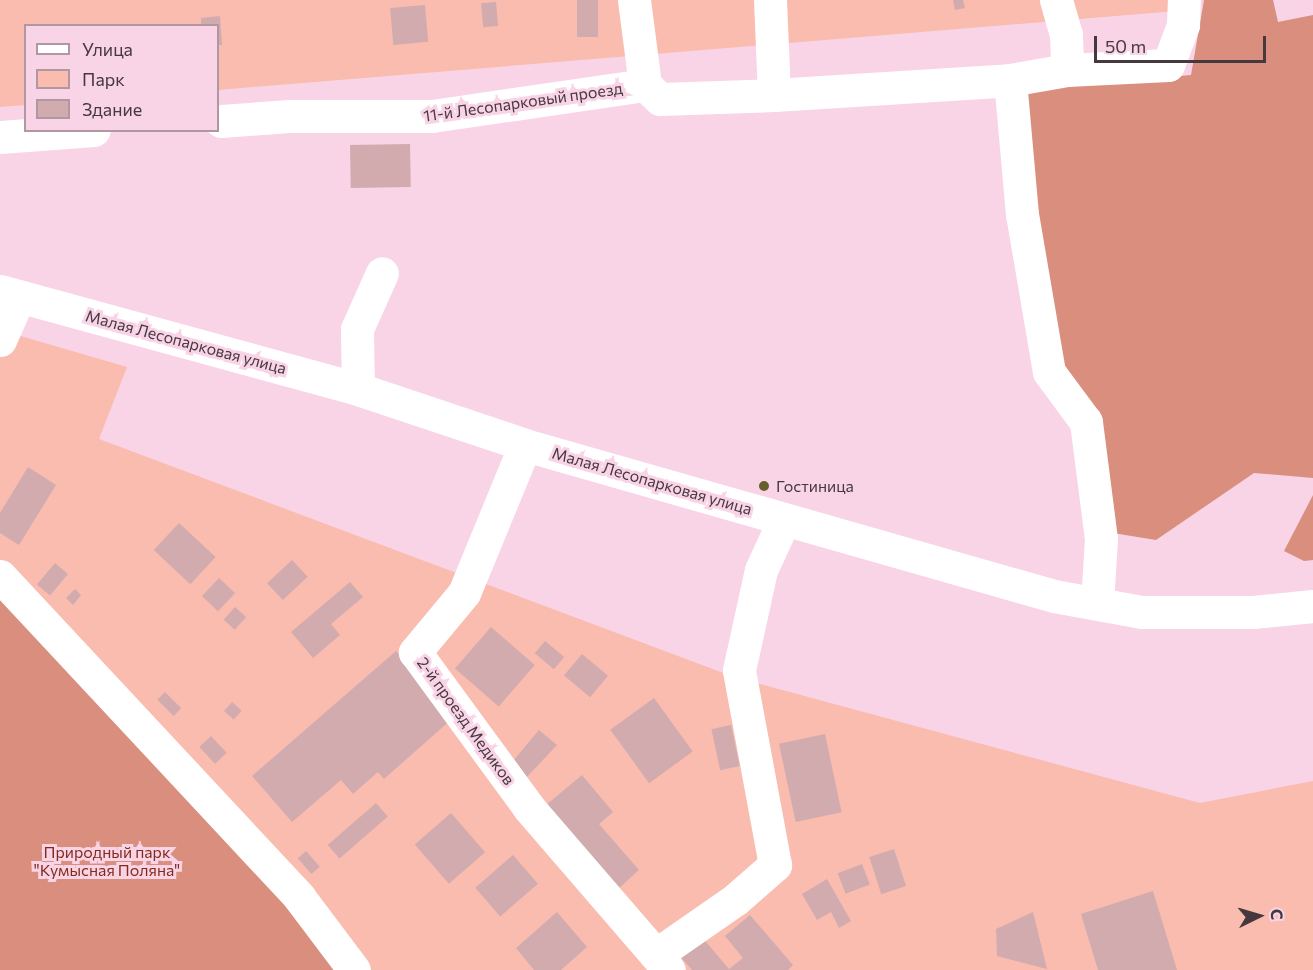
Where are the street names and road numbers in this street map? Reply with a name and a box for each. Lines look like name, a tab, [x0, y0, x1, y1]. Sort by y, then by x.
street label: 11-й Лесопарковый проезд	[422, 79, 624, 125]
street label: Малая Лесопарковая улица	[84, 306, 288, 378]
street label: Малая Лесопарковая улица	[550, 443, 754, 519]
street label: 2-й проезд Медиков	[413, 653, 519, 789]

